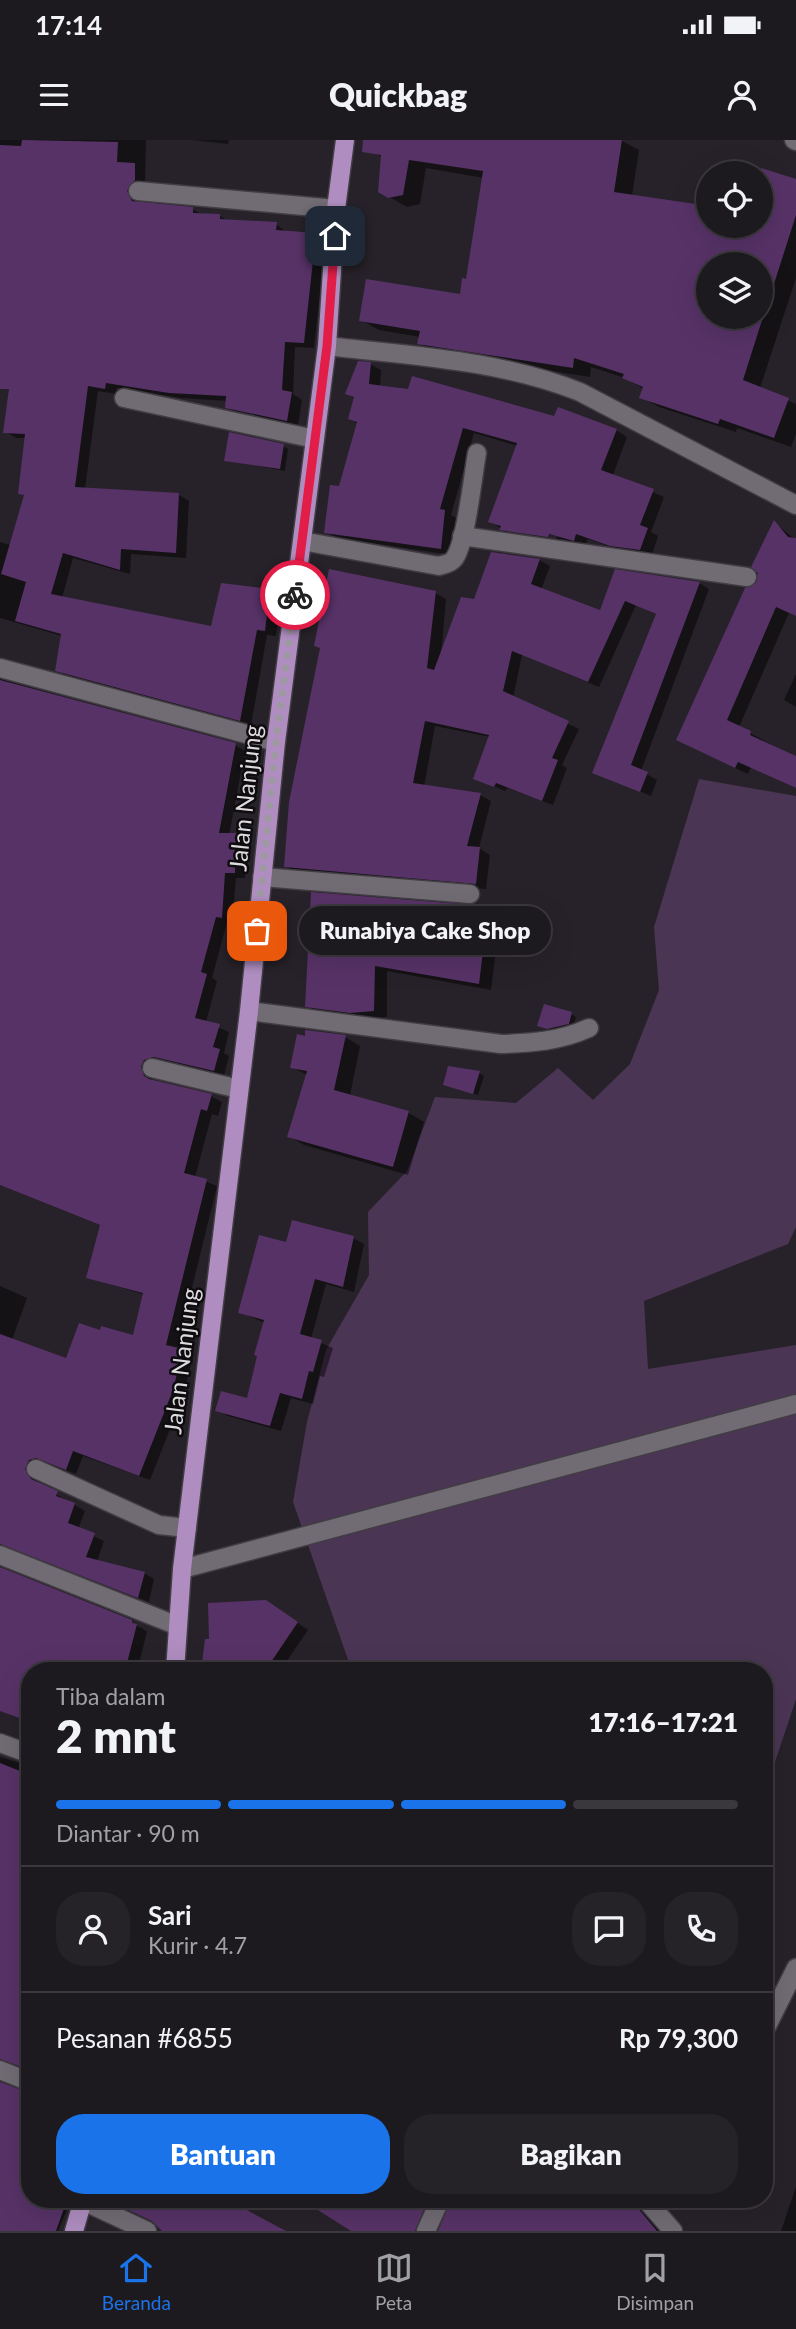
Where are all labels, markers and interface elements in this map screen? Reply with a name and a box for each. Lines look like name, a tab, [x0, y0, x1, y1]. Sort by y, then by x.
text: 17:14	[35, 9, 102, 41]
text: Quickbag	[329, 75, 467, 114]
icon: menu	[35, 76, 73, 114]
icon: person	[723, 76, 761, 114]
map controls	[696, 161, 773, 329]
button: locate	[696, 161, 773, 238]
pin	[305, 206, 365, 266]
icon: home	[316, 217, 354, 255]
button: layers	[696, 252, 773, 329]
courier	[260, 560, 330, 630]
icon: bike	[276, 576, 314, 614]
street label: Jalan Nanjung	[222, 723, 267, 872]
pin	[227, 901, 287, 961]
callout: Runabiya Cake Shop	[299, 906, 551, 956]
icon: bag	[238, 912, 276, 950]
text: Runabiya Cake Shop	[320, 916, 530, 944]
street label: Jalan Nanjung	[157, 1286, 204, 1436]
text: Tiba dalam	[56, 1682, 165, 1710]
text: 17:16–17:21	[588, 1706, 738, 1738]
text: 2 mnt	[56, 1708, 176, 1763]
text: Diantar · 90 m	[56, 1819, 200, 1847]
button: person	[56, 1892, 130, 1966]
button: chat	[572, 1892, 646, 1966]
button: phone	[664, 1892, 738, 1966]
text: Sari	[148, 1899, 192, 1931]
text: Kurir · 4.7	[148, 1931, 247, 1959]
text: Pesanan #6855	[56, 2022, 233, 2054]
text: Rp 79,300	[619, 2022, 738, 2054]
button: Bantuan	[56, 2114, 390, 2194]
button: Bagikan	[404, 2114, 738, 2194]
tab: Beranda	[102, 2249, 171, 2314]
tab: Peta	[375, 2249, 413, 2314]
tab: Disimpan	[616, 2249, 694, 2314]

